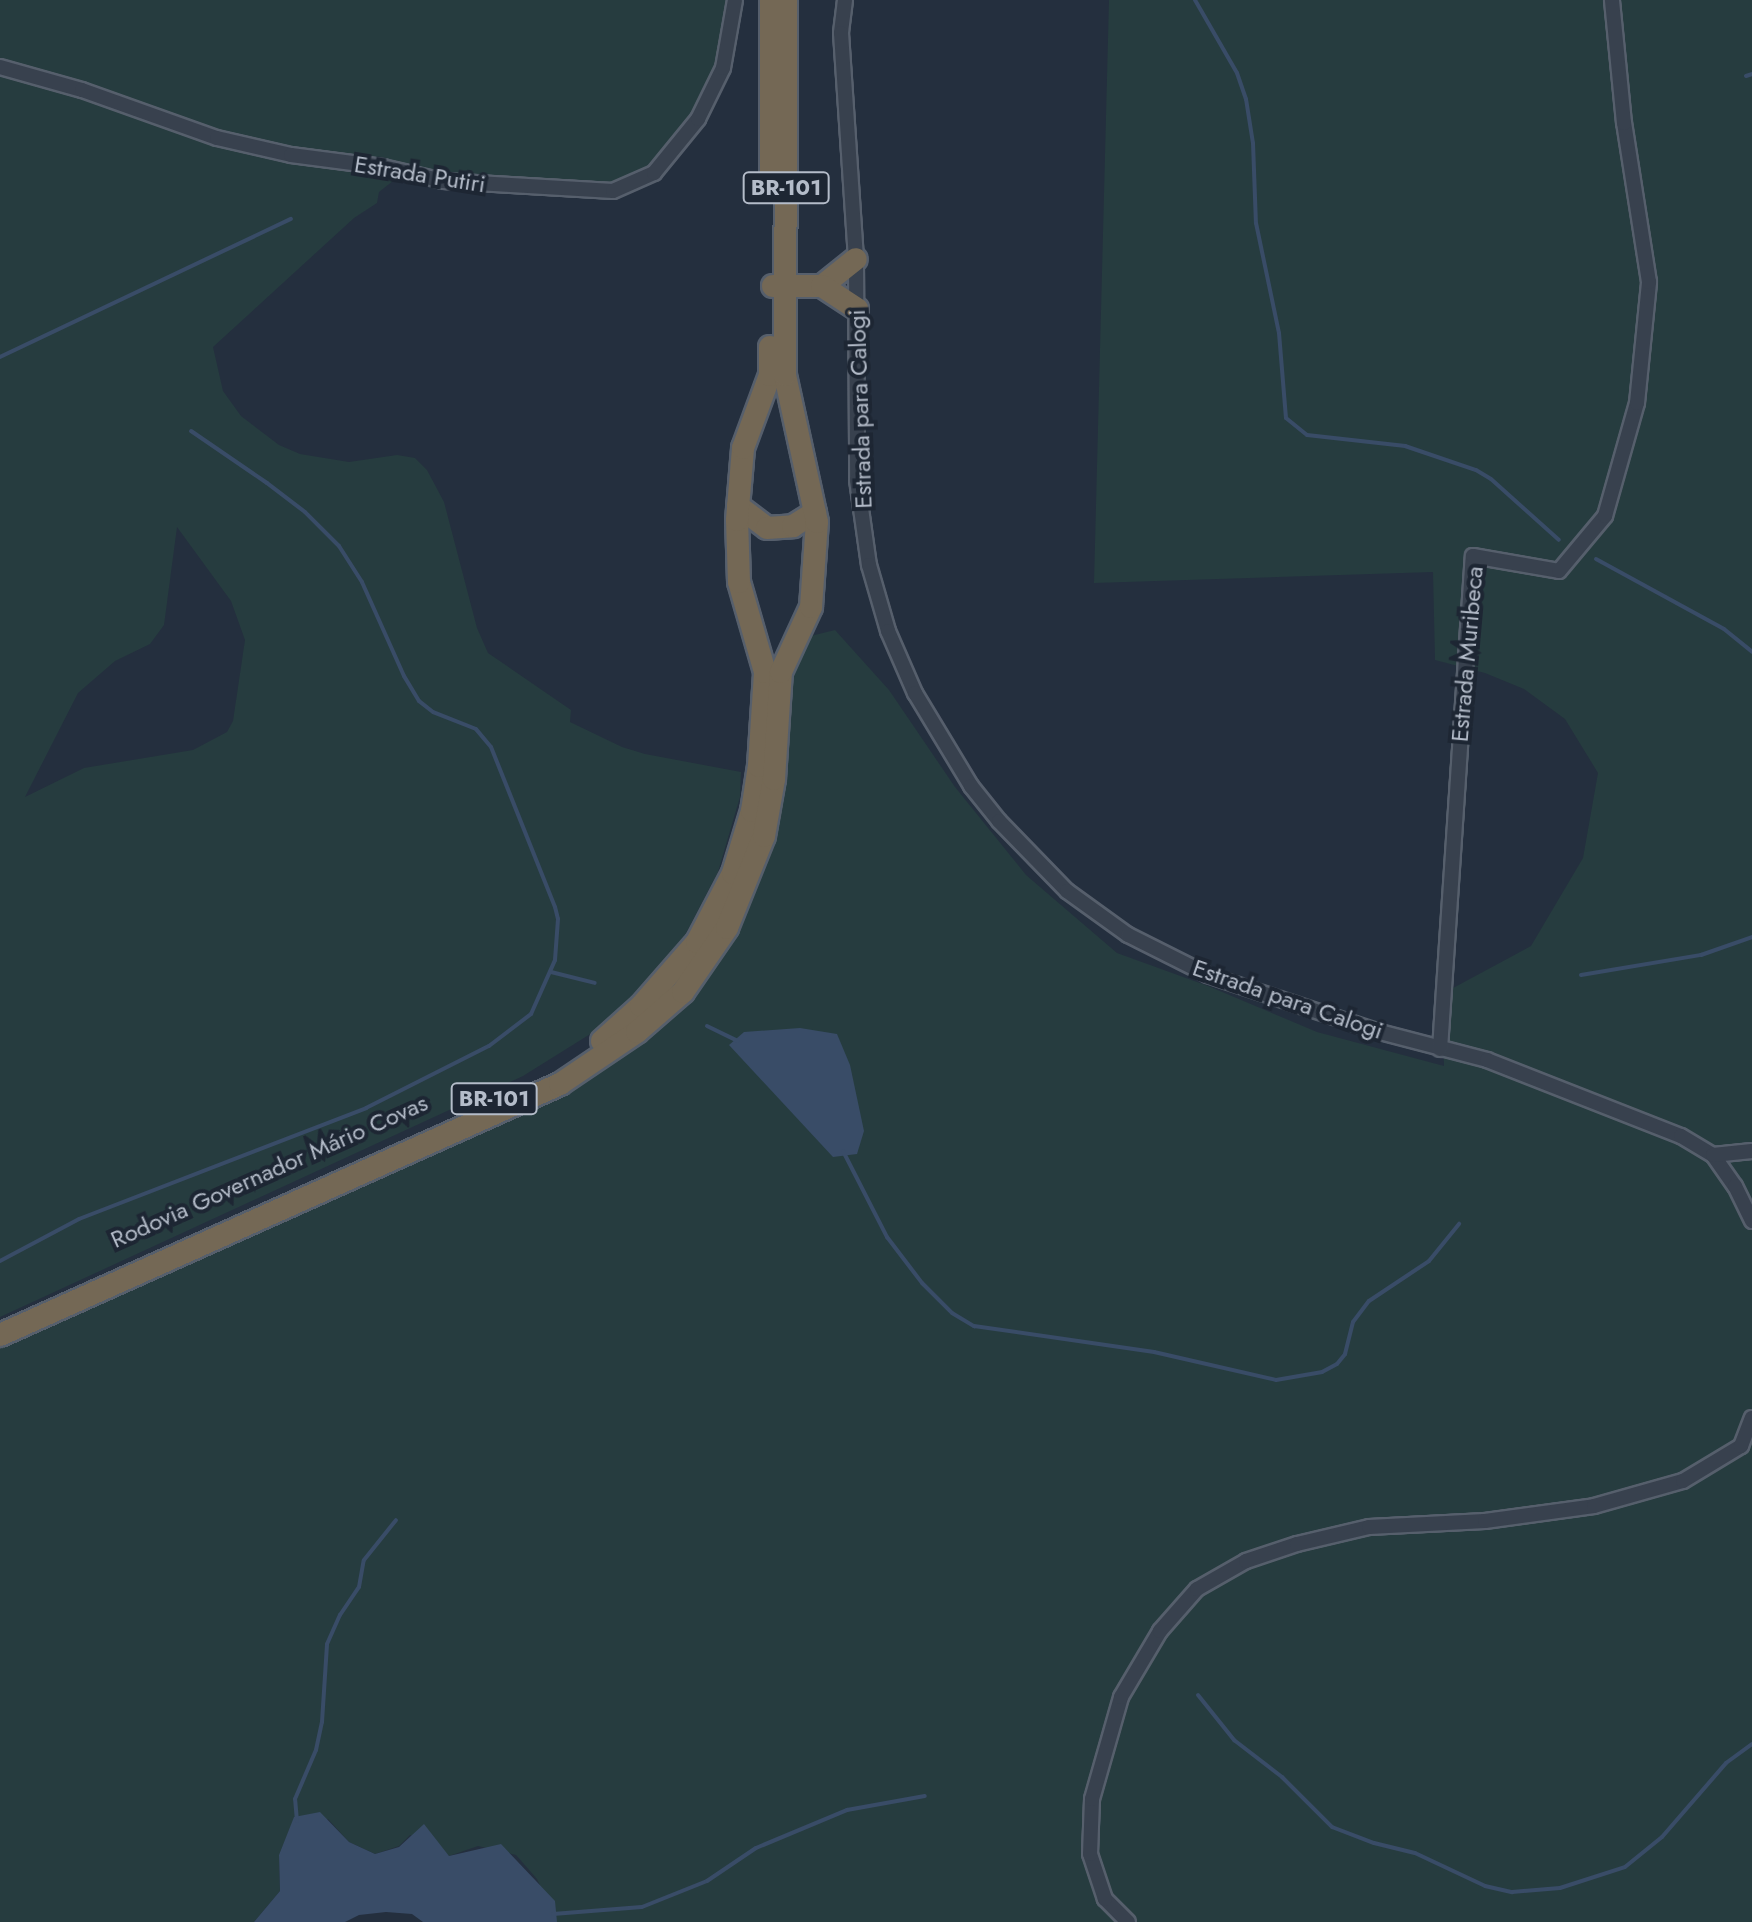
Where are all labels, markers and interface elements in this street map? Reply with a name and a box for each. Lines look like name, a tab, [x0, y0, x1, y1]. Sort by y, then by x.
street label: Estrada Putiri	[352, 149, 488, 199]
road number: BR-101	[742, 170, 830, 206]
street label: Estrada para Calogi	[842, 309, 878, 509]
street label: Estrada Muribeca	[1445, 565, 1489, 743]
street label: Estrada para Calogi	[1189, 953, 1387, 1045]
road number: BR-101	[450, 1081, 538, 1117]
street label: Rodovia Governador Mário Covas	[106, 1088, 432, 1254]

